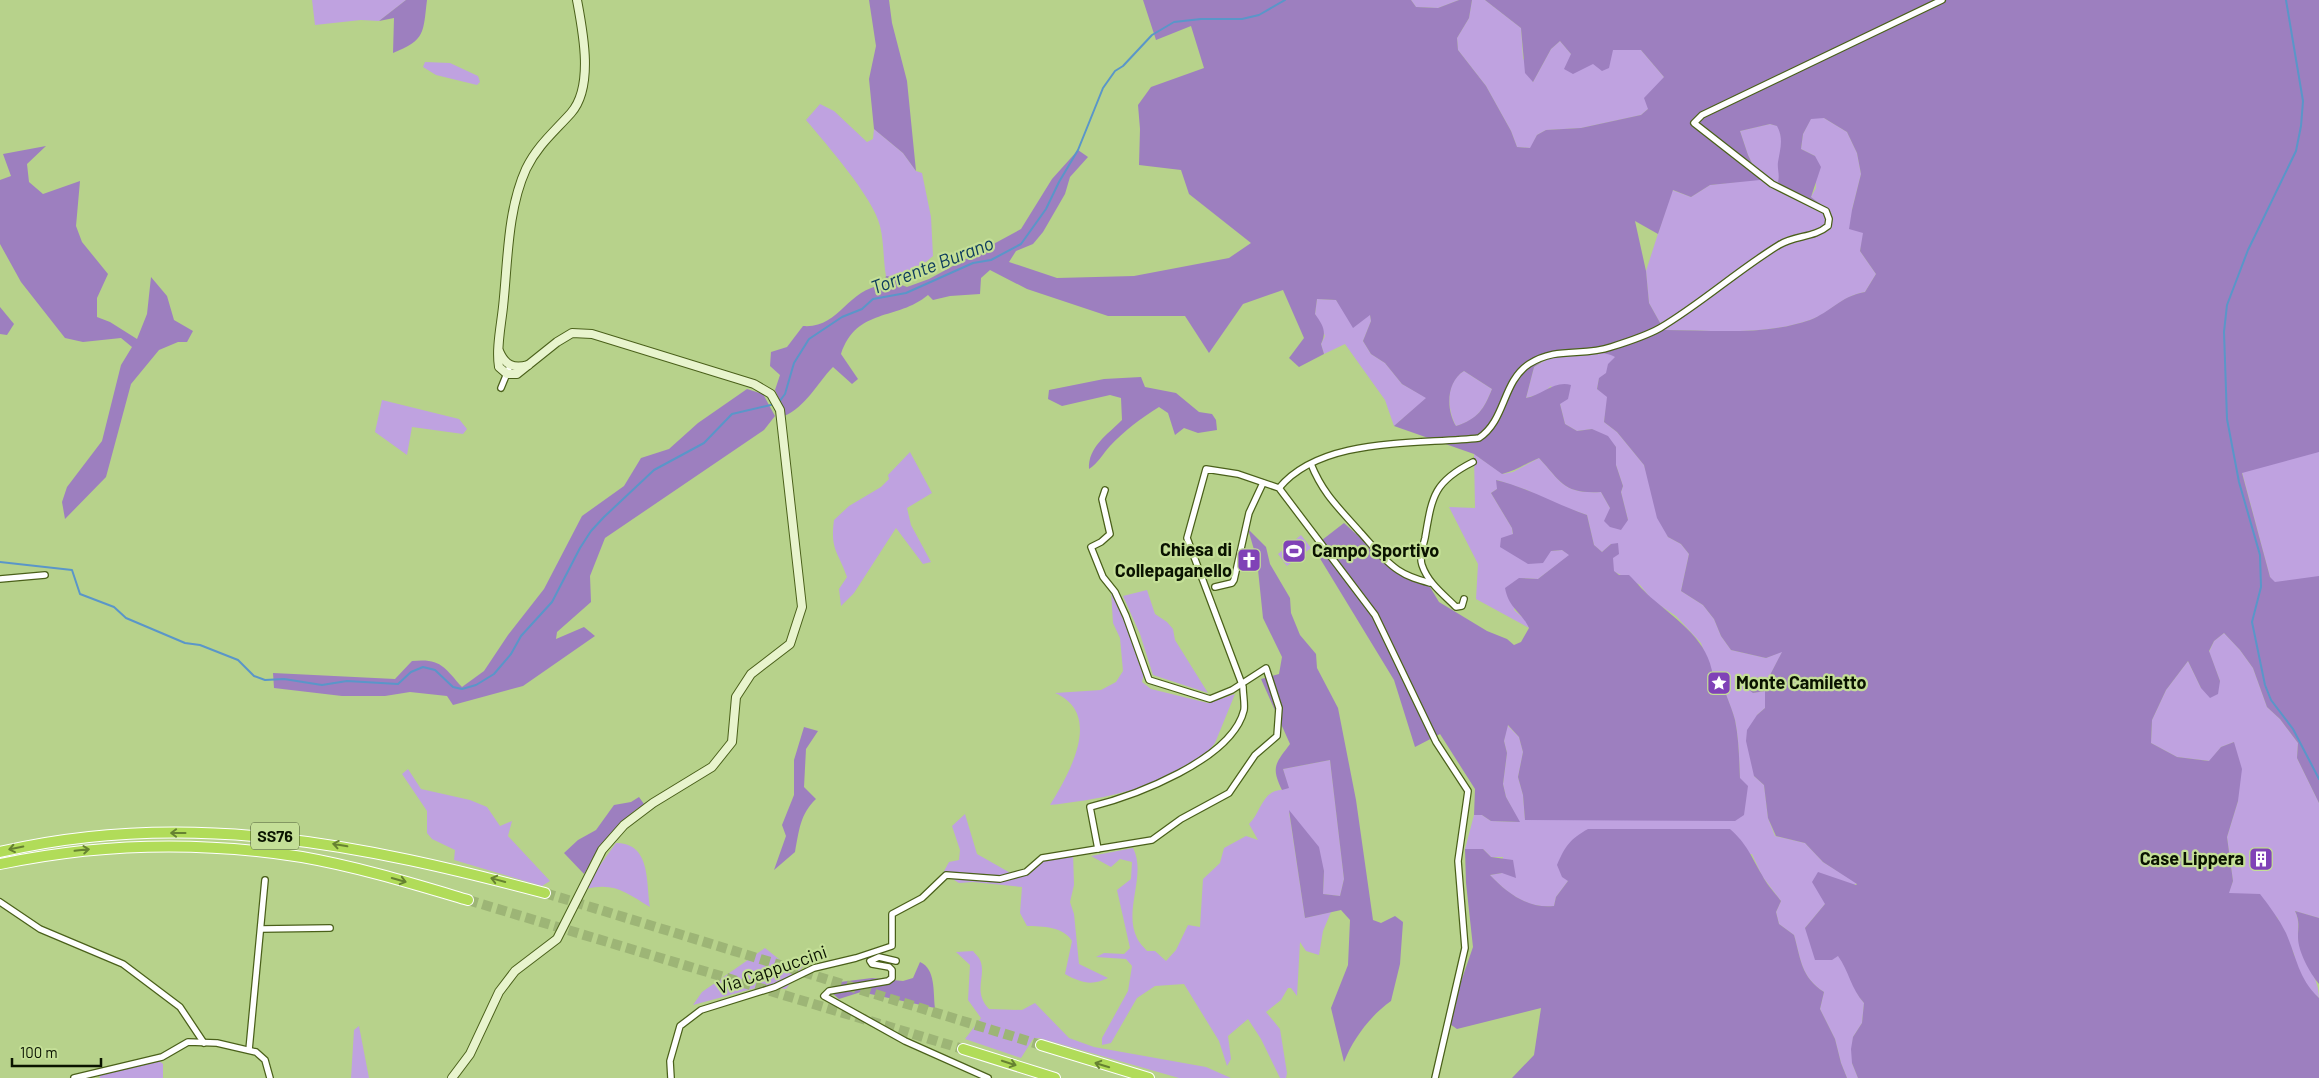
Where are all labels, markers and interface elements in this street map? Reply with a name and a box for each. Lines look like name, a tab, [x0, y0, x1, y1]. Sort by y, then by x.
water label: Torrente Burano	[867, 231, 997, 299]
place label: Chiesa di Collepaganello	[1115, 538, 1232, 581]
sports icon: Campo Sportivo	[1281, 538, 1307, 564]
place label: Campo Sportivo	[1312, 539, 1439, 561]
church icon: Chiesa di Collepaganello	[1236, 547, 1262, 573]
place icon: Monte Camiletto	[1706, 670, 1732, 696]
place label: Monte Camiletto	[1736, 671, 1866, 693]
road number: SS76	[251, 822, 299, 849]
one-way arrow	[170, 828, 186, 838]
one-way arrow	[332, 840, 348, 850]
one-way arrow	[9, 844, 25, 853]
one-way arrow	[74, 845, 90, 855]
building icon: Case Lippera	[2248, 846, 2274, 872]
place label: Case Lippera	[2140, 847, 2244, 869]
one-way arrow	[491, 875, 507, 885]
one-way arrow	[391, 876, 407, 885]
street label: Via Cappuccini	[714, 940, 830, 998]
scale bar	[12, 1036, 101, 1068]
text: 100 m	[20, 1043, 58, 1061]
one-way arrow	[1001, 1059, 1017, 1069]
one-way arrow	[1095, 1060, 1111, 1069]

